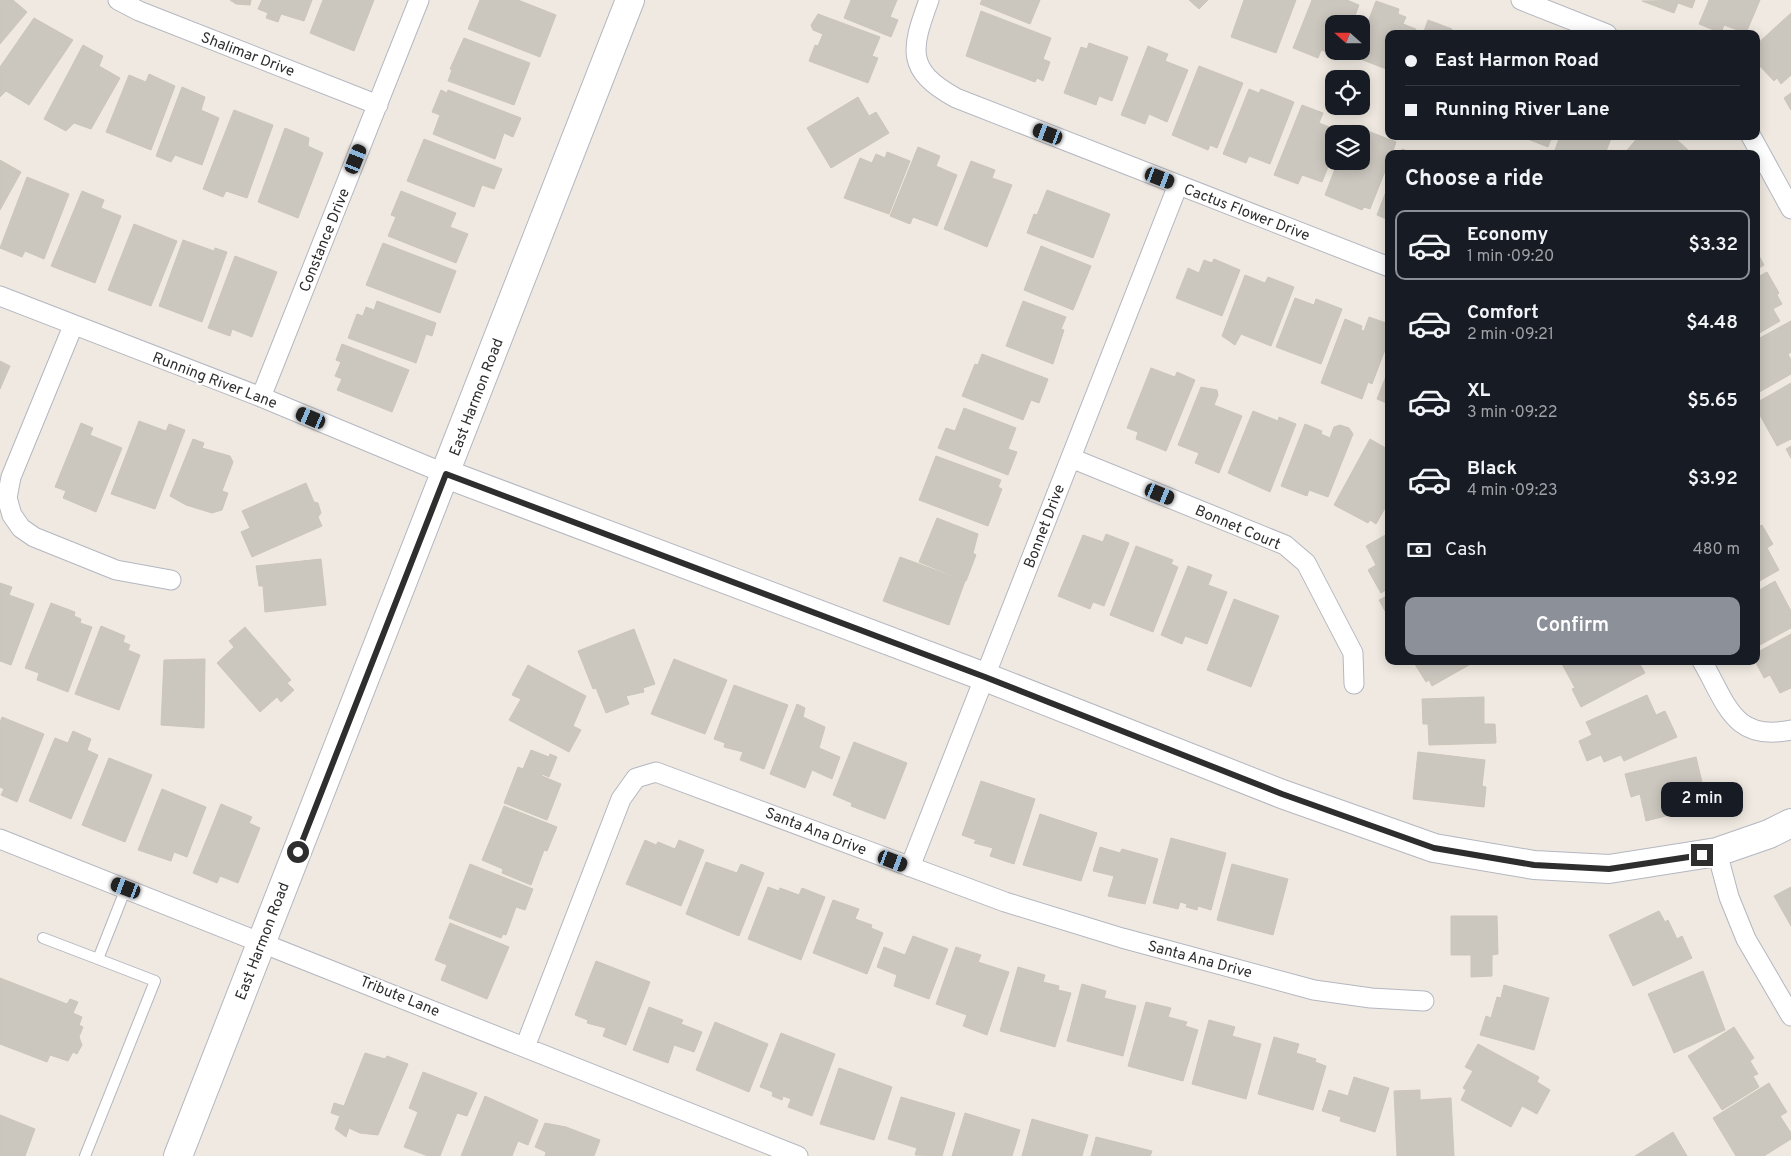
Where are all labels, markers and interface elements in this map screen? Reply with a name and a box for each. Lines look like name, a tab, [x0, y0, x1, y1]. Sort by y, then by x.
north arrow	[1325, 15, 1370, 60]
map controls	[1325, 15, 1370, 170]
street label: Shalimar Drive	[198, 29, 297, 82]
text: East Harmon Road	[1435, 49, 1599, 73]
button: locate	[1325, 70, 1370, 115]
text: Running River Lane	[1435, 98, 1610, 122]
car	[1031, 122, 1064, 146]
button: layers	[1325, 125, 1370, 170]
car	[343, 142, 368, 176]
car	[1143, 166, 1176, 190]
text: Choose a ride	[1405, 166, 1543, 193]
street label: Cactus Flower Drive	[1181, 181, 1312, 246]
street label: Constance Drive	[296, 186, 355, 295]
icon: car	[1407, 223, 1452, 268]
text: Economy	[1467, 223, 1548, 247]
text: $3.32	[1688, 233, 1738, 257]
text: 1 min · 09:20	[1467, 247, 1554, 267]
icon: car	[1407, 301, 1452, 346]
text: Comfort	[1467, 301, 1539, 325]
text: $4.48	[1686, 311, 1738, 335]
text: 2 min · 09:21	[1467, 325, 1554, 345]
street label: East Harmon Road	[446, 336, 509, 459]
street label: Running River Lane	[149, 349, 279, 414]
icon: car	[1407, 379, 1452, 424]
text: XL	[1467, 379, 1490, 403]
text: $5.65	[1687, 389, 1738, 413]
text: 3 min · 09:22	[1467, 403, 1558, 423]
car	[294, 405, 327, 431]
icon: car	[1407, 457, 1452, 502]
text: Black	[1467, 457, 1517, 481]
text: $3.92	[1688, 467, 1738, 491]
car	[1143, 481, 1176, 507]
text: 4 min · 09:23	[1467, 481, 1558, 501]
street label: Bonnet Drive	[1021, 482, 1070, 571]
street label: Bonnet Court	[1192, 502, 1283, 555]
icon: cash	[1405, 536, 1433, 564]
text: Cash	[1445, 538, 1487, 562]
text: 480 m	[1693, 540, 1740, 560]
button: Confirm	[1405, 597, 1740, 655]
callout: 2 min	[1661, 782, 1743, 818]
text: 2 min	[1681, 789, 1723, 809]
street label: Santa Ana Drive	[762, 804, 869, 860]
route start	[287, 841, 309, 863]
route end	[1691, 844, 1713, 866]
car	[876, 849, 909, 873]
car	[109, 876, 142, 900]
street label: East Harmon Road	[232, 880, 295, 1003]
street label: Santa Ana Drive	[1145, 937, 1254, 984]
street label: Tribute Lane	[357, 973, 442, 1022]

